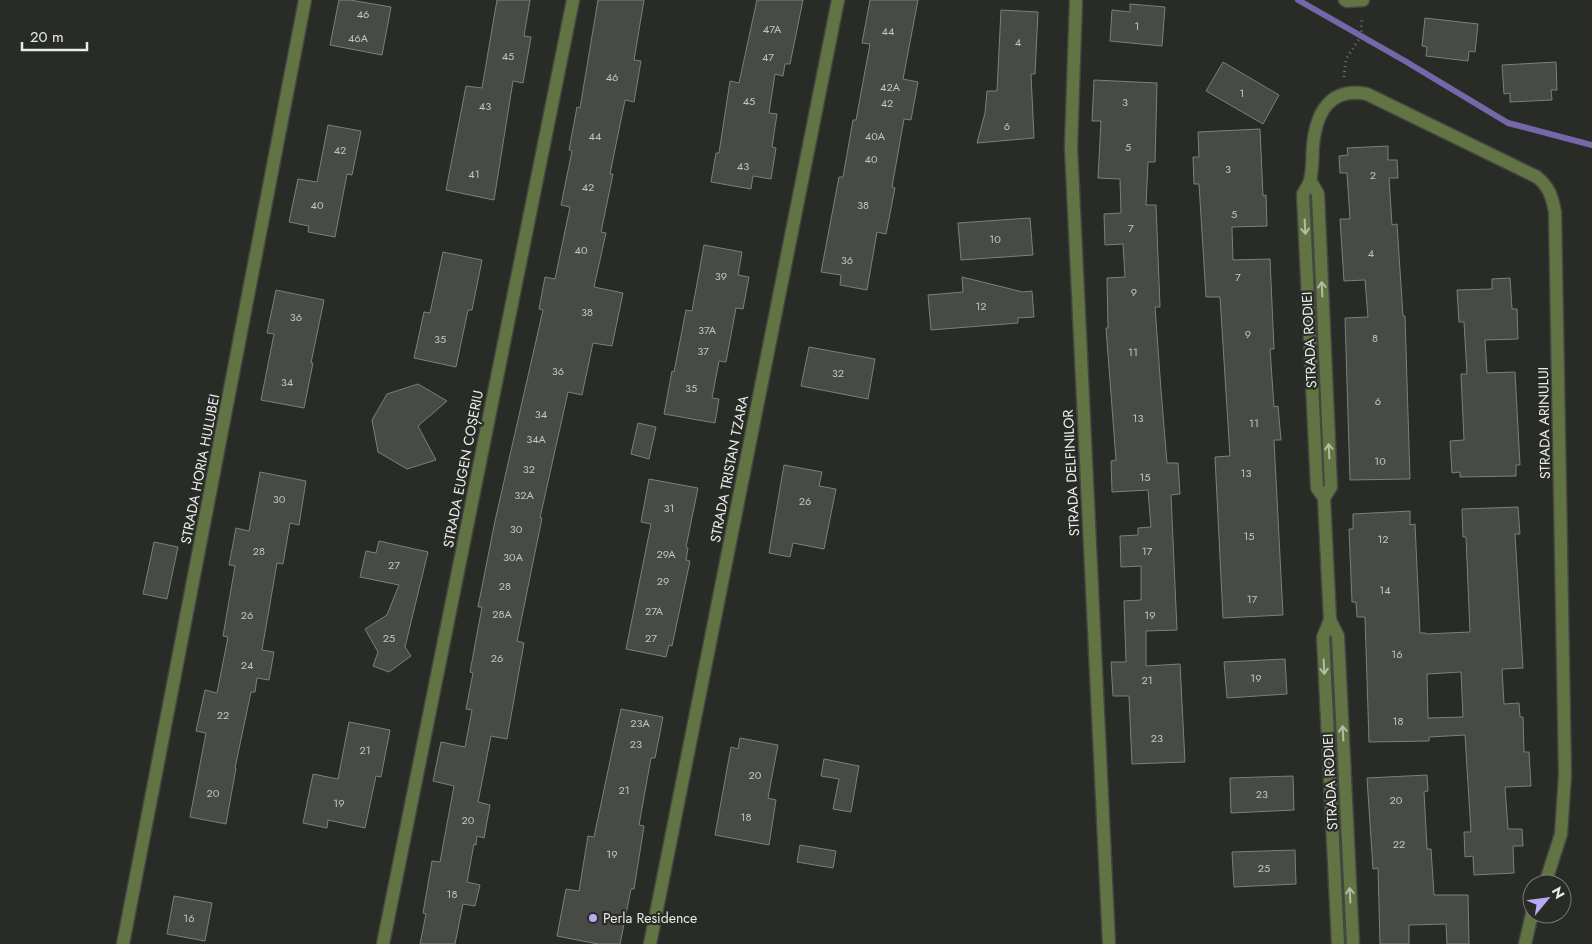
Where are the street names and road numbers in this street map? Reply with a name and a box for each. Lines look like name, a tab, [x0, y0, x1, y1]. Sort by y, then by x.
street label: STRADA RODIEI	[1296, 291, 1322, 389]
street label: STRADA ARINULUI	[1533, 367, 1555, 479]
street label: STRADA EUGEN COȘERIU	[438, 389, 489, 550]
street label: STRADA HORIA HULUBEI	[176, 392, 224, 546]
street label: STRADA TRISTAN TZARA	[705, 393, 753, 544]
street label: STRADA DELFINILOR	[1058, 409, 1084, 537]
street label: STRADA RODIEI	[1317, 733, 1343, 831]

